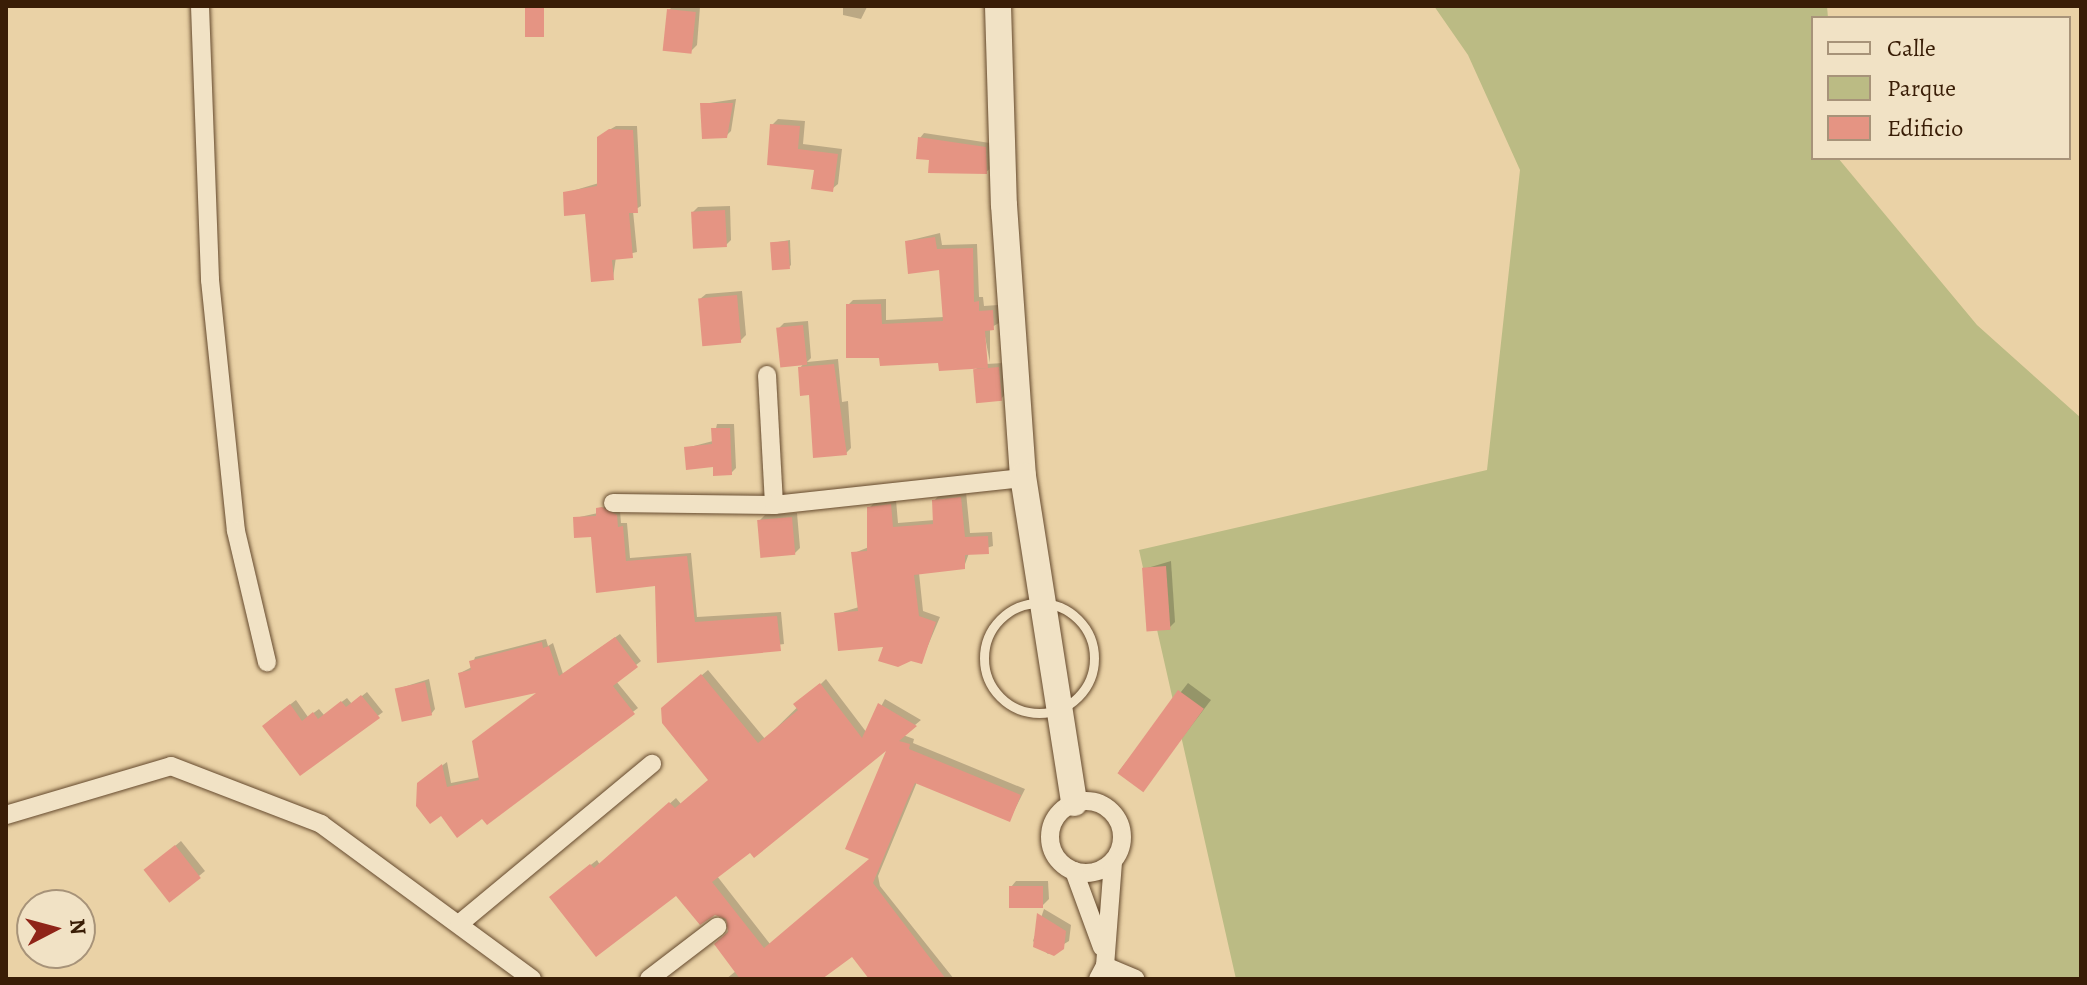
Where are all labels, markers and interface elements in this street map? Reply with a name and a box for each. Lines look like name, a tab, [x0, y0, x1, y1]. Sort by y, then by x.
legend	[1811, 16, 2071, 160]
text: Calle	[1887, 32, 1936, 64]
text: Parque	[1887, 72, 1956, 104]
text: Edificio	[1887, 112, 1963, 144]
north arrow	[16, 889, 96, 969]
text: N	[62, 917, 94, 936]

